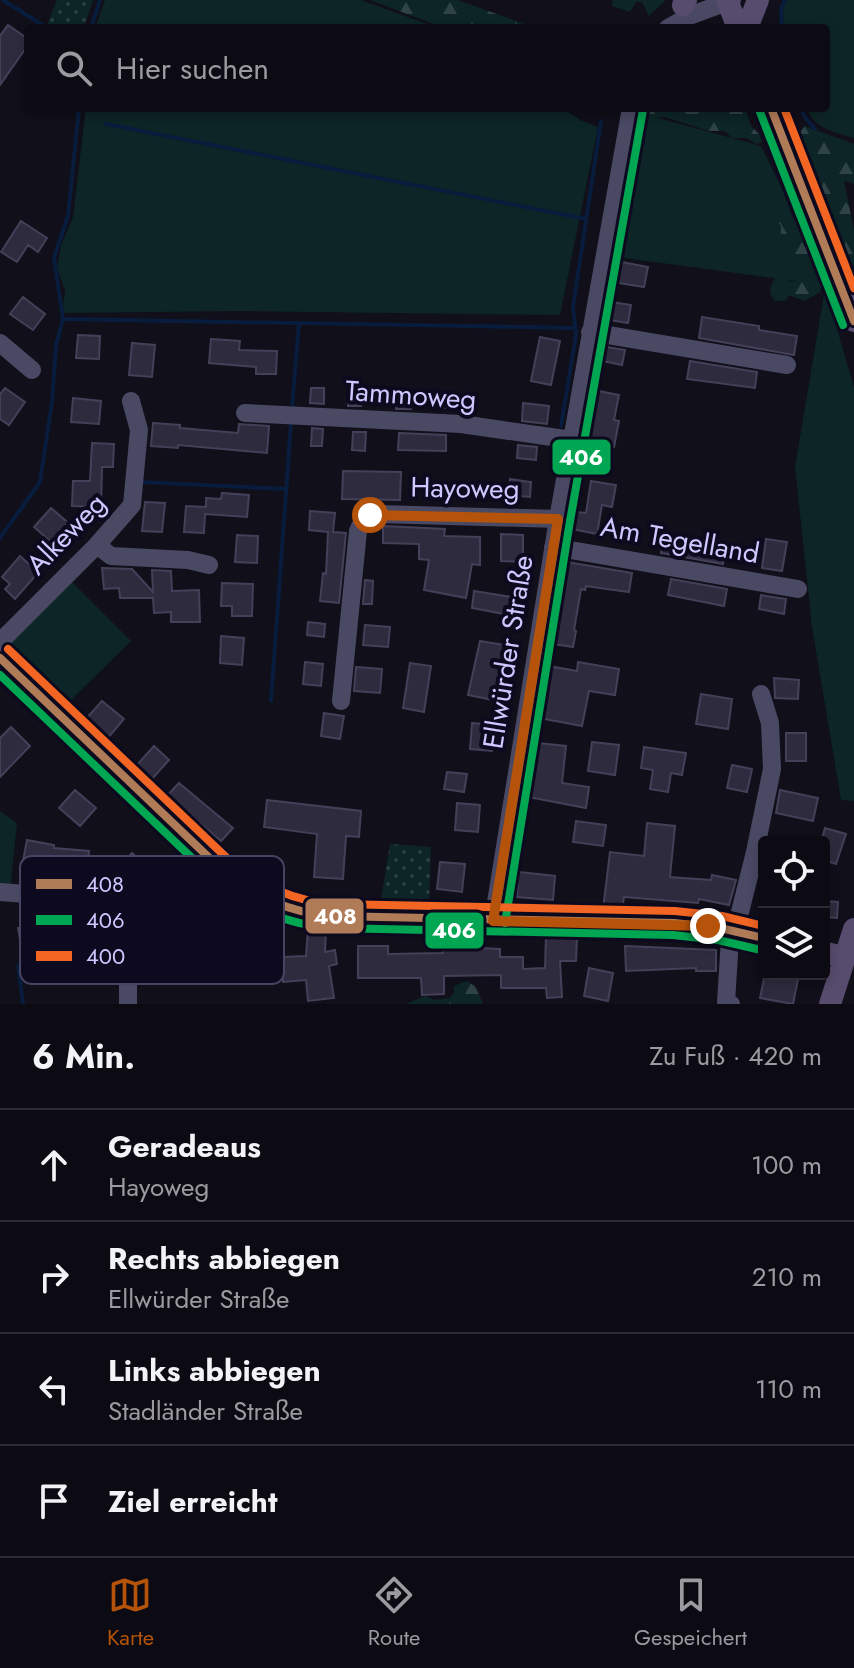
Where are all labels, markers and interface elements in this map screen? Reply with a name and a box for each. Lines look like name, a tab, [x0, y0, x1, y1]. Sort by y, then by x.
search box	[24, 24, 830, 112]
icon: search	[52, 46, 96, 90]
text: Hier suchen	[116, 47, 269, 90]
street label: Tammoweg	[344, 370, 478, 420]
line badge: 406	[551, 438, 612, 476]
text: 406	[559, 441, 603, 473]
street label: Hayoweg	[410, 467, 520, 509]
street label: Alkeweg	[17, 484, 115, 584]
route start	[352, 497, 388, 533]
street label: Am Tegelland	[597, 506, 763, 574]
street label: Ellwürder Straße	[472, 552, 544, 752]
map controls	[758, 836, 830, 980]
button: locate	[758, 836, 830, 908]
legend	[20, 856, 284, 984]
text: 408	[86, 868, 124, 900]
line badge: 408	[304, 897, 365, 935]
text: 408	[313, 900, 357, 932]
text: 406	[86, 904, 125, 936]
route end	[690, 908, 726, 944]
button: layers	[758, 908, 830, 980]
line badge: 406	[424, 911, 485, 950]
text: 406	[432, 914, 476, 946]
text: 400	[86, 940, 125, 972]
text: 6 Min.	[32, 1032, 135, 1081]
text: Zu Fuß · 420 m	[649, 1037, 822, 1075]
text: Geradeaus	[108, 1125, 261, 1168]
icon: ahead	[32, 1143, 76, 1187]
text: 100 m	[751, 1146, 822, 1184]
text: Hayoweg	[108, 1168, 209, 1206]
text: Rechts abbiegen	[108, 1237, 340, 1280]
icon: right	[32, 1255, 76, 1299]
text: 210 m	[752, 1258, 822, 1296]
text: Ellwürder Straße	[108, 1280, 289, 1318]
text: Links abbiegen	[108, 1349, 321, 1392]
icon: left	[32, 1367, 76, 1411]
text: 110 m	[755, 1370, 822, 1408]
text: Stadländer Straße	[108, 1392, 303, 1430]
icon: arrive	[32, 1479, 76, 1523]
text: Ziel erreicht	[108, 1480, 277, 1523]
tab: Karte	[107, 1573, 154, 1653]
tab: Route	[368, 1573, 420, 1653]
tab: Gespeichert	[634, 1573, 747, 1653]

